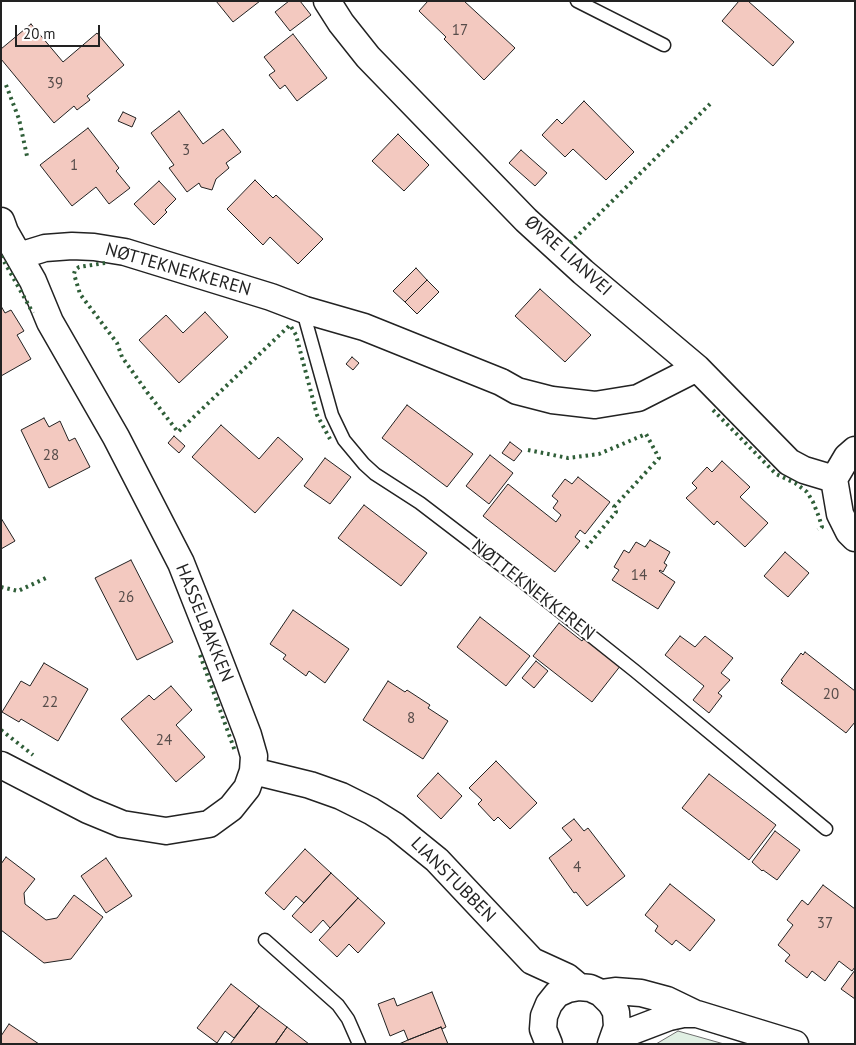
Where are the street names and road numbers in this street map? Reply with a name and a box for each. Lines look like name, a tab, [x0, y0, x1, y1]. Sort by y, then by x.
street label: ØVRE LIANVEI	[520, 211, 616, 301]
street label: NØTTEKNEKKEREN	[103, 239, 253, 301]
street label: NØTTEKNEKKEREN	[467, 535, 599, 645]
street label: HASSELBAKKEN	[170, 561, 238, 685]
street label: LIANSTUBBEN	[406, 833, 500, 927]

